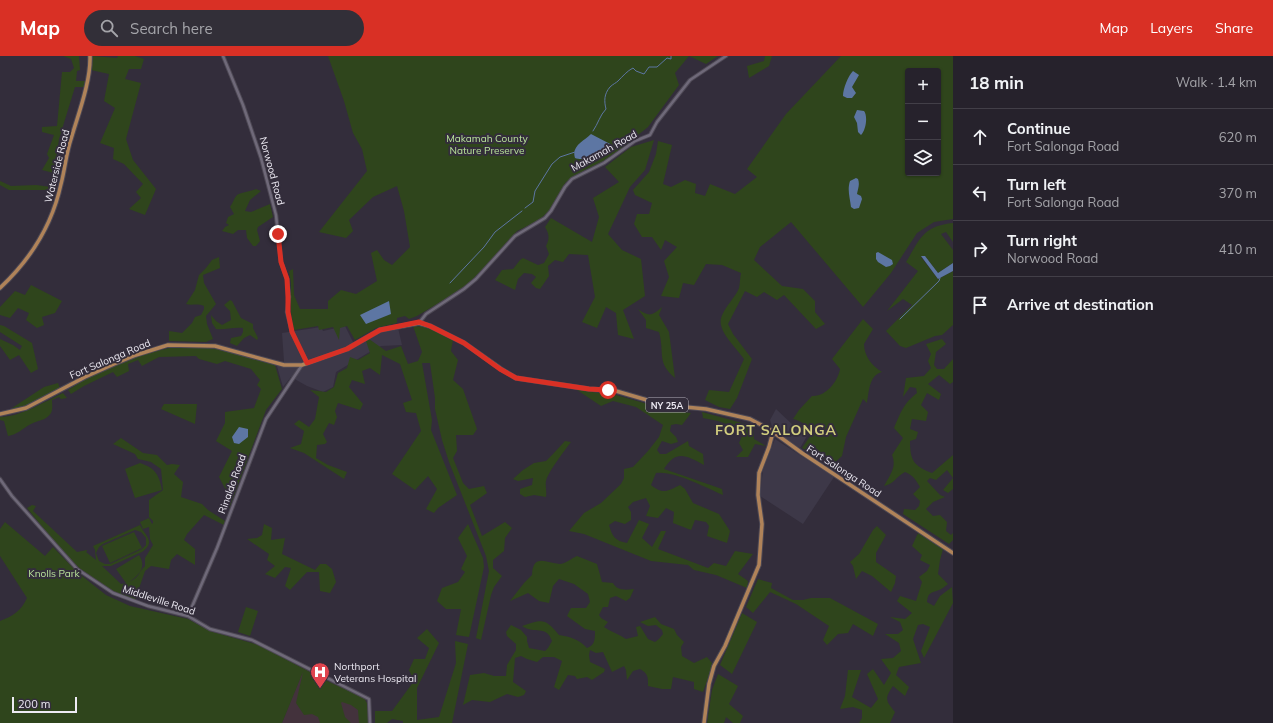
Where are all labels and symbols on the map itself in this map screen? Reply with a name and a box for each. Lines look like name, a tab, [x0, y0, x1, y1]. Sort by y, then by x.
street label: Waterside Road	[42, 128, 72, 204]
street label: Makamah Road	[569, 128, 639, 174]
park label: Makamah County Nature Preserve	[446, 132, 529, 157]
street label: Norwood Road	[257, 135, 287, 207]
route end	[269, 225, 287, 243]
street label: Fort Salonga Road	[68, 336, 152, 382]
route start	[599, 381, 617, 399]
road number: NY 25A	[646, 398, 688, 412]
district label: FORT SALONGA	[715, 421, 837, 439]
street label: Fort Salonga Road	[804, 442, 884, 500]
street label: Rinaldo Road	[215, 452, 249, 516]
park label: Knolls Park	[28, 567, 80, 580]
street label: Middleville Road	[121, 582, 197, 618]
place label: Northport Veterans Hospital	[334, 660, 416, 685]
hospital icon: Northport Veterans Hospital	[309, 661, 331, 689]
scale bar	[12, 695, 77, 714]

